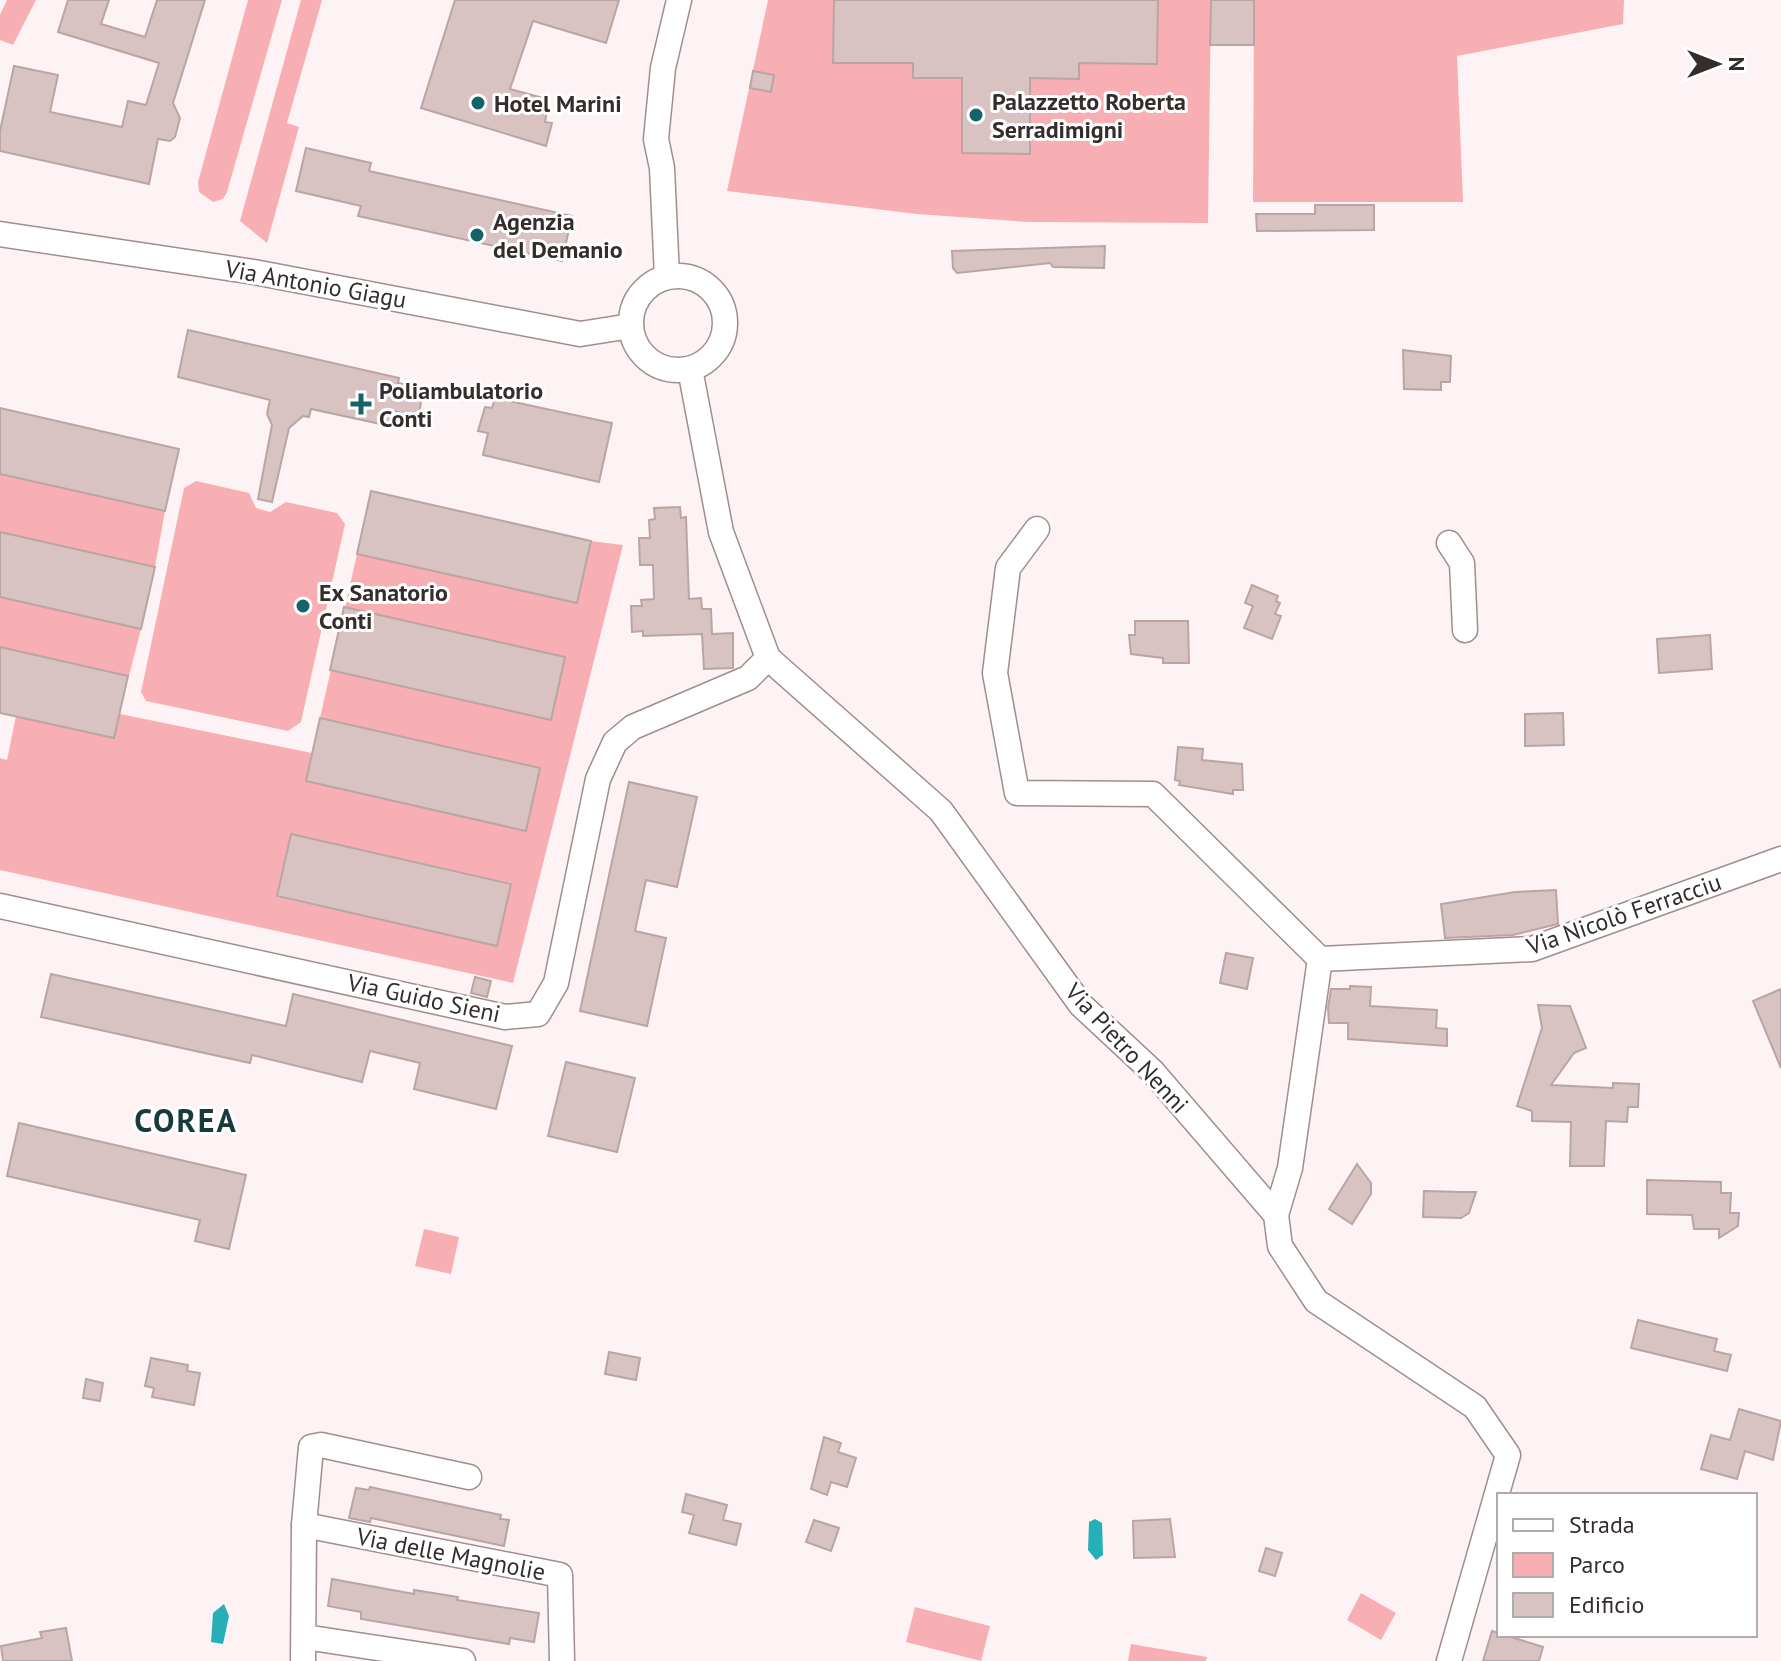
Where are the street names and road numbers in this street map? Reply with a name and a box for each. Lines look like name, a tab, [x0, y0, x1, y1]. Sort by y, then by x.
street label: Via Antonio Giagu	[222, 253, 409, 315]
street label: Via Nicolò Ferracciu	[1522, 866, 1725, 962]
street label: Via Guido Sieni	[344, 966, 503, 1029]
street label: Via Pietro Nenni	[1058, 976, 1195, 1120]
street label: Via delle Magnolie	[353, 1520, 548, 1587]

